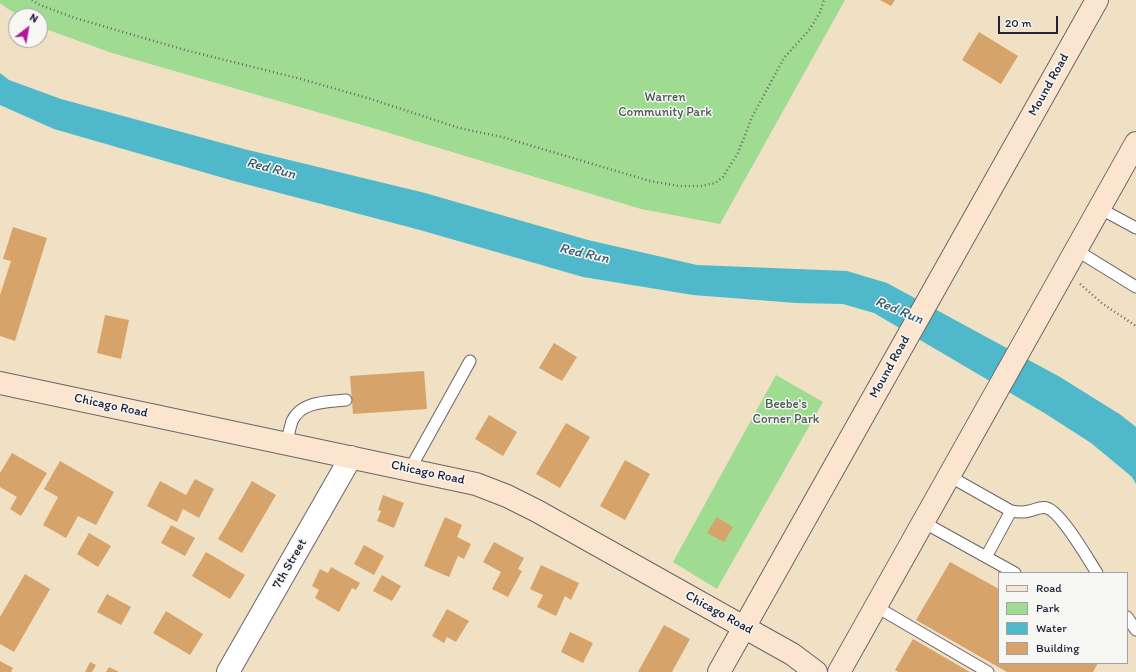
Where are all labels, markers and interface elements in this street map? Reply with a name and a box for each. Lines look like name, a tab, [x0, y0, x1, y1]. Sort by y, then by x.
north arrow	[8, 8, 48, 48]
scale bar	[1000, 8, 1060, 34]
text: N	[27, 11, 40, 26]
text: 20 m	[1005, 16, 1032, 30]
street label: Mound Road	[1025, 51, 1073, 119]
park label: Warren Community Park	[618, 90, 712, 121]
water label: Red Run	[245, 154, 297, 184]
water label: Red Run	[558, 240, 610, 268]
water label: Red Run	[873, 293, 925, 329]
street label: Mound Road	[866, 333, 914, 401]
street label: Chicago Road	[73, 391, 149, 421]
park label: Beebe's Corner Park	[753, 397, 819, 428]
street label: Chicago Road	[390, 458, 466, 488]
street label: 7th Street	[269, 536, 311, 592]
legend	[998, 572, 1128, 664]
text: Road	[1036, 581, 1062, 595]
street label: Chicago Road	[682, 588, 756, 638]
text: Park	[1036, 601, 1060, 615]
text: Water	[1036, 621, 1067, 635]
text: Building	[1036, 641, 1079, 655]

